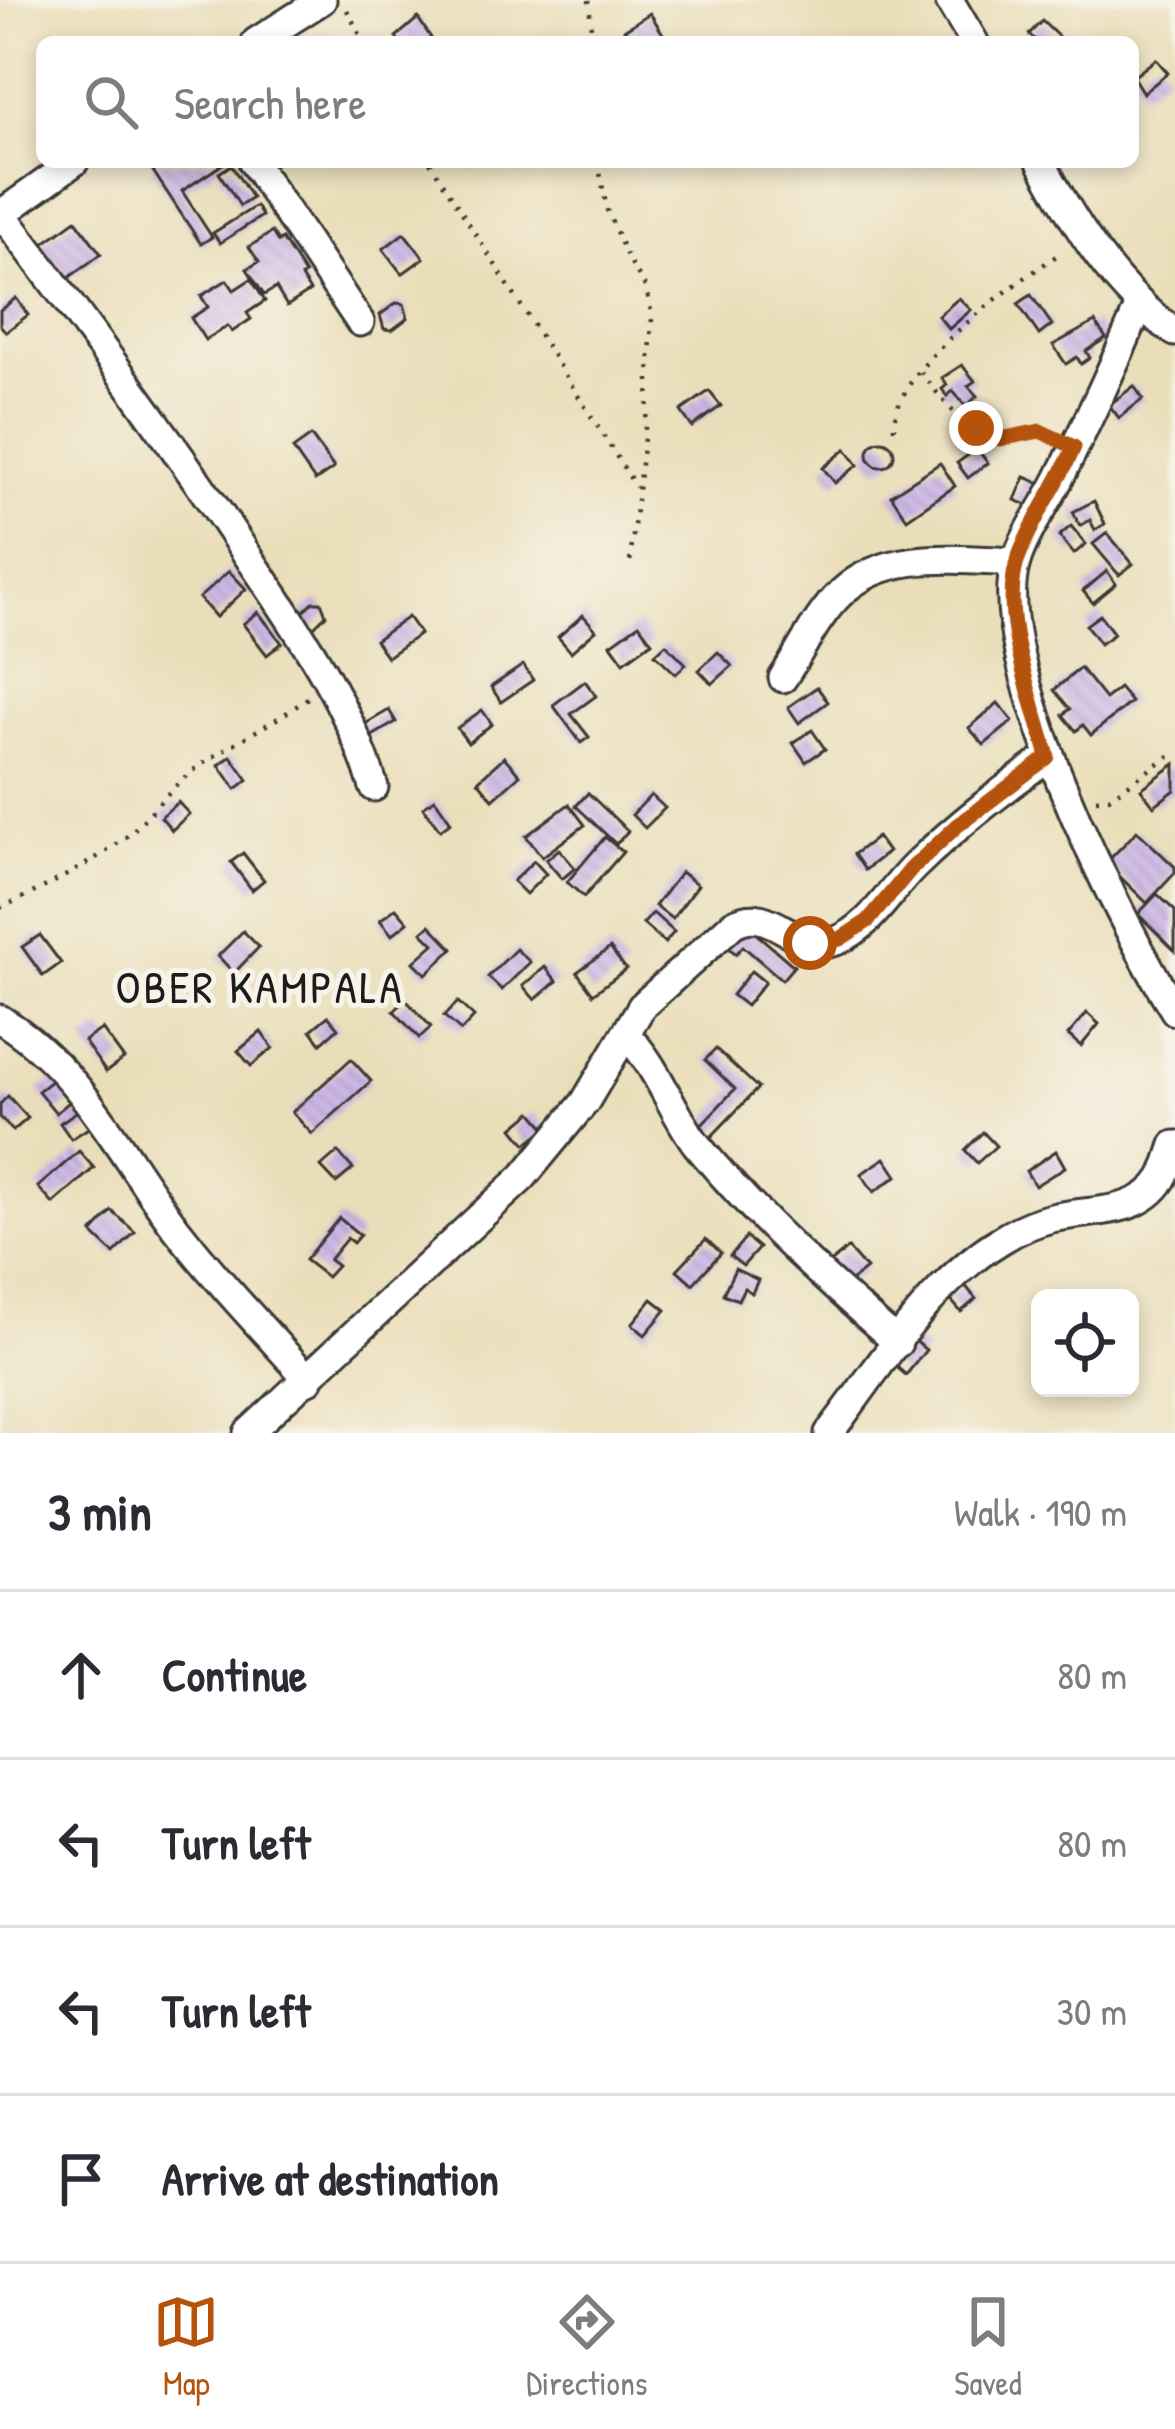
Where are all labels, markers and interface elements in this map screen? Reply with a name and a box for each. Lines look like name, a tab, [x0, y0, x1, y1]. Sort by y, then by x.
search box	[36, 36, 1139, 168]
icon: search	[78, 69, 144, 135]
text: Search here	[174, 72, 366, 133]
route end	[949, 401, 1003, 455]
route start	[783, 916, 837, 970]
district label: OBER KAMPALA	[115, 956, 405, 1017]
map controls	[1031, 1289, 1139, 1397]
button: locate	[1031, 1289, 1139, 1397]
text: 3 min	[48, 1477, 152, 1546]
text: Walk · 190 m	[954, 1485, 1127, 1538]
icon: ahead	[48, 1642, 114, 1708]
text: Continue	[162, 1644, 307, 1705]
text: 80 m	[1057, 1648, 1127, 1701]
icon: left	[48, 1810, 114, 1876]
text: Turn left	[162, 1812, 311, 1873]
text: 80 m	[1057, 1816, 1127, 1869]
icon: left	[48, 1978, 114, 2044]
text: Turn left	[162, 1980, 311, 2041]
text: 30 m	[1057, 1984, 1127, 2037]
icon: arrive	[48, 2146, 114, 2212]
text: Arrive at destination	[162, 2148, 499, 2209]
tab: Map	[153, 2289, 219, 2405]
tab: Directions	[526, 2289, 648, 2405]
tab: Saved	[954, 2289, 1022, 2405]

